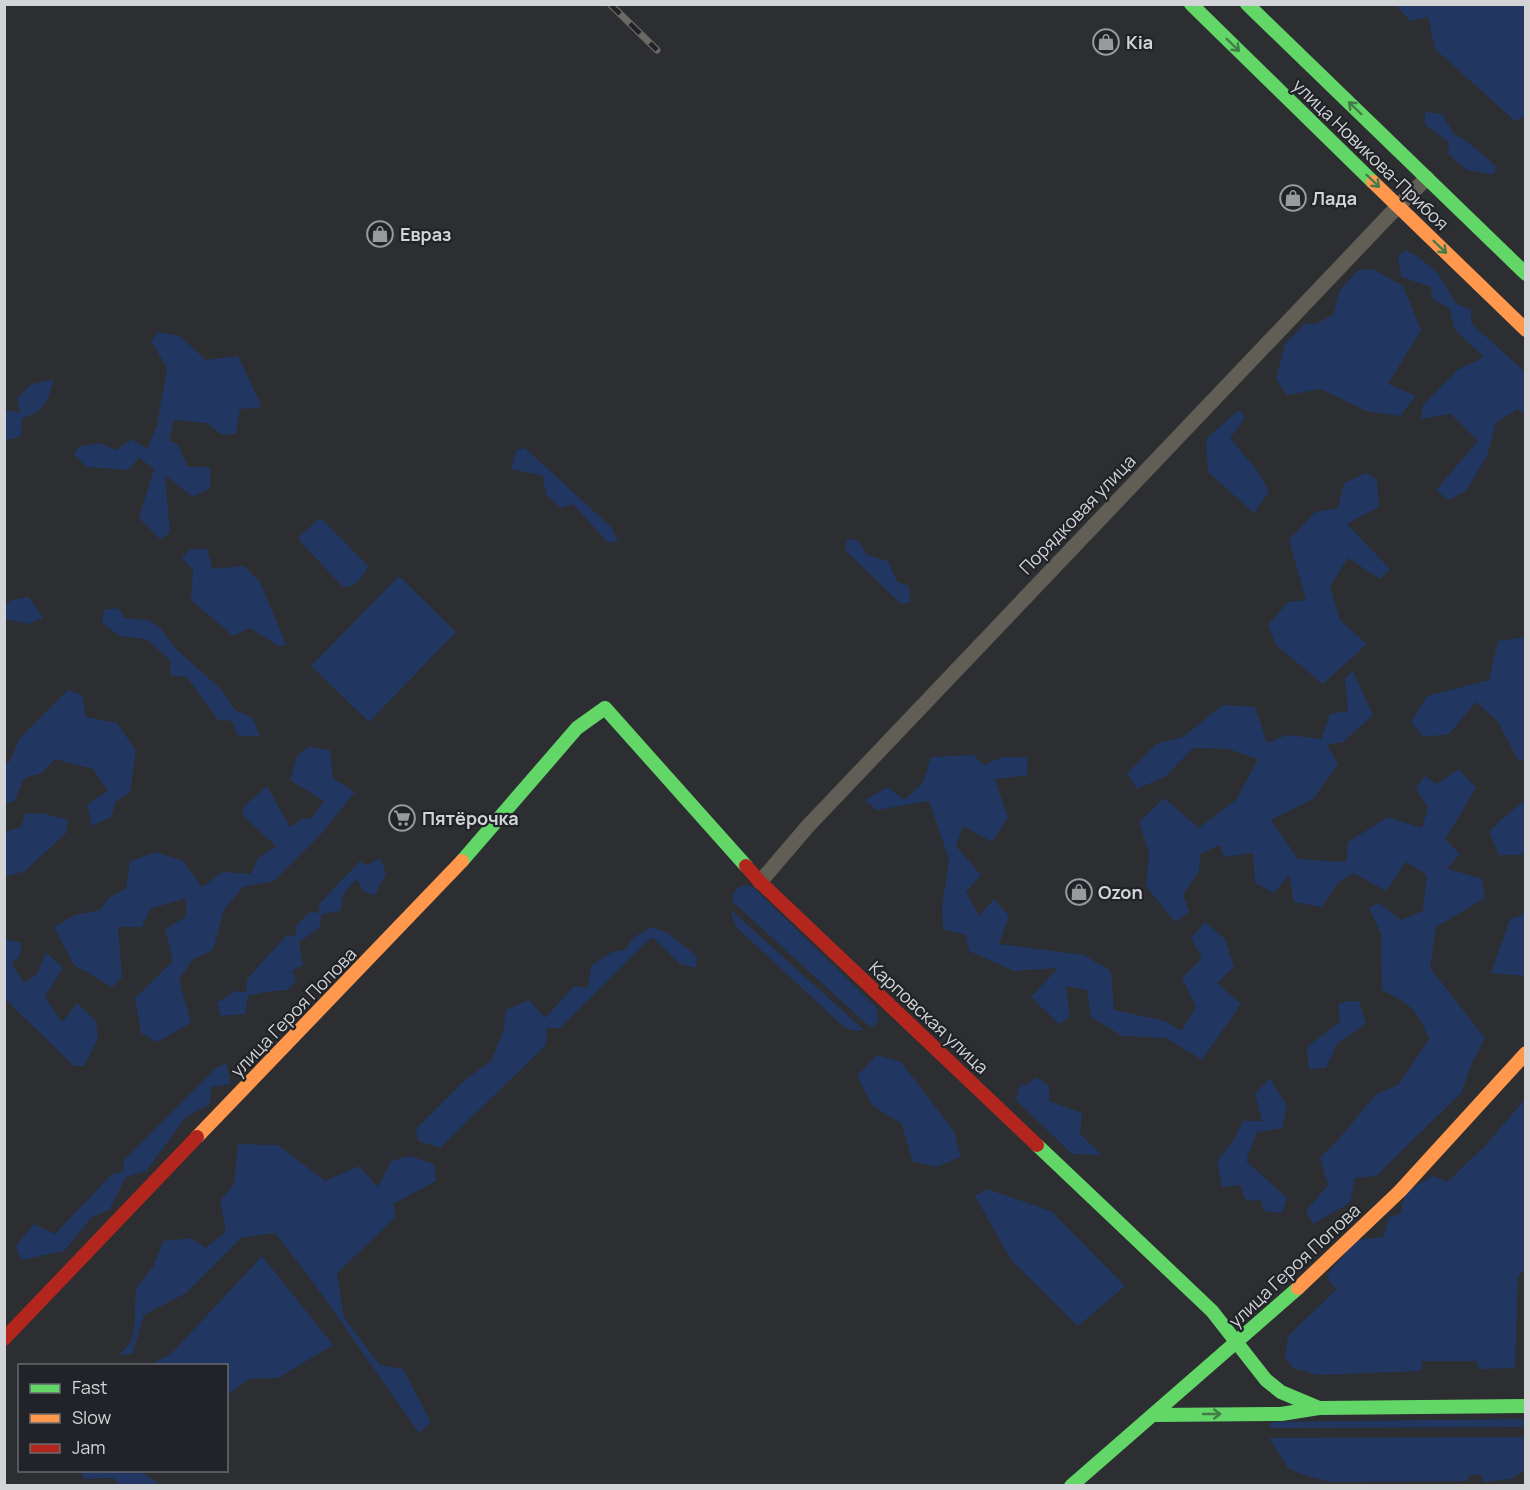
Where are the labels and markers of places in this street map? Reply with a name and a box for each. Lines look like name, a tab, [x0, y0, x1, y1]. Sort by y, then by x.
shop icon: Kia	[1091, 27, 1121, 57]
place label: Kia	[1126, 30, 1153, 54]
shop icon: Лада	[1278, 183, 1308, 213]
place label: Лада	[1312, 186, 1357, 210]
shop icon: Евраз	[365, 219, 395, 249]
place label: Евраз	[400, 222, 451, 246]
supermarket icon: Пятёрочка	[387, 803, 417, 833]
place label: Пятёрочка	[422, 806, 519, 830]
shop icon: Ozon	[1064, 877, 1094, 907]
place label: Ozon	[1098, 880, 1143, 904]

